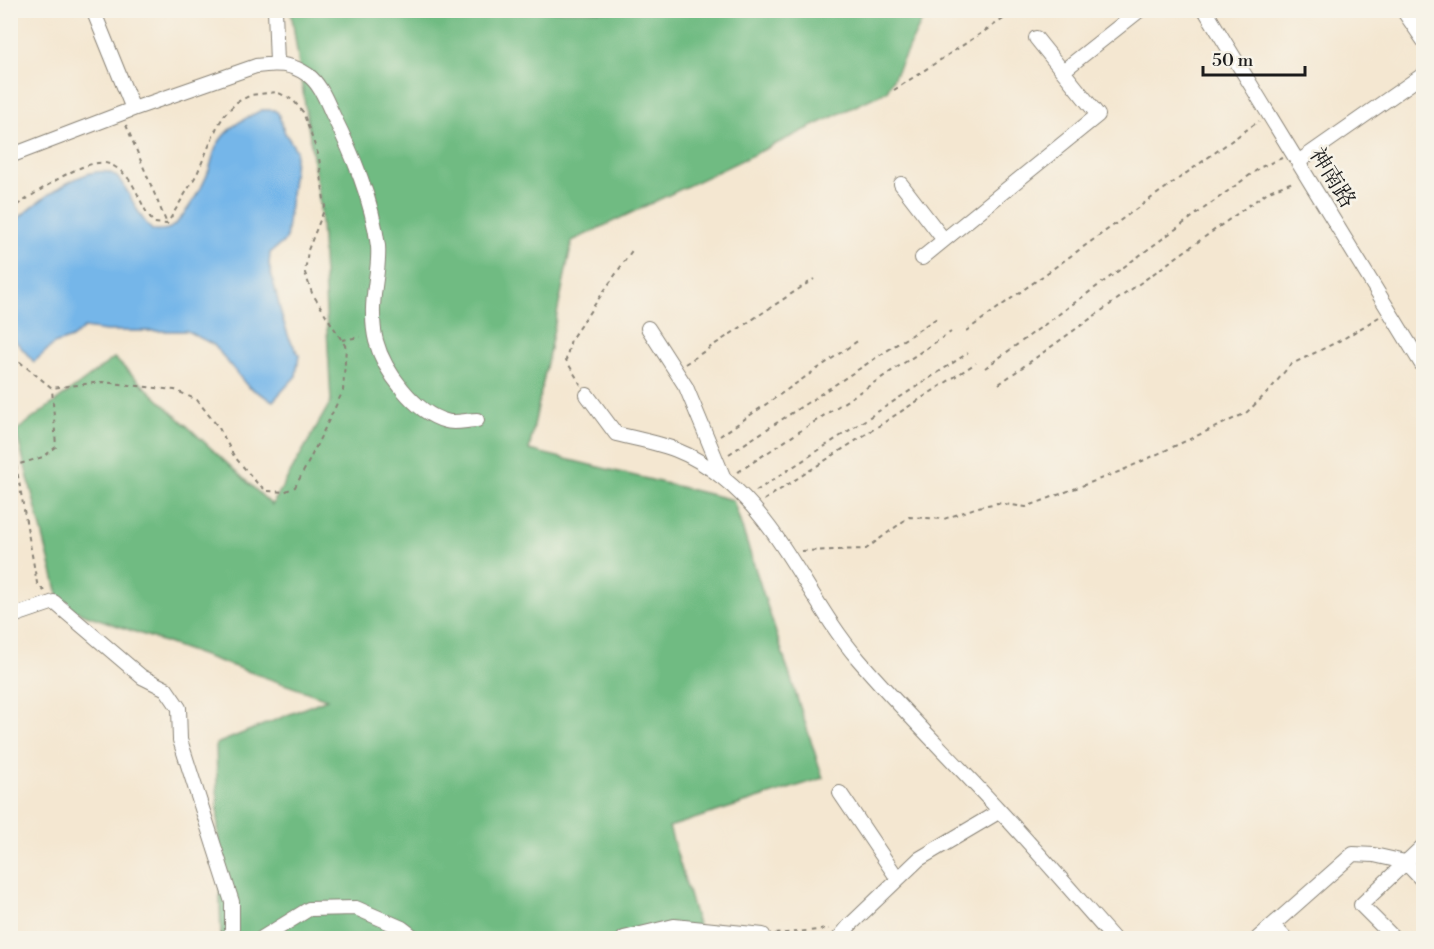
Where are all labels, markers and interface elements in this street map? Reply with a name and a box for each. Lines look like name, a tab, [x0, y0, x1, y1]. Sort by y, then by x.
scale bar	[1203, 39, 1305, 77]
text: 50 m	[1212, 49, 1254, 72]
street label: 神南路	[1303, 143, 1361, 213]

